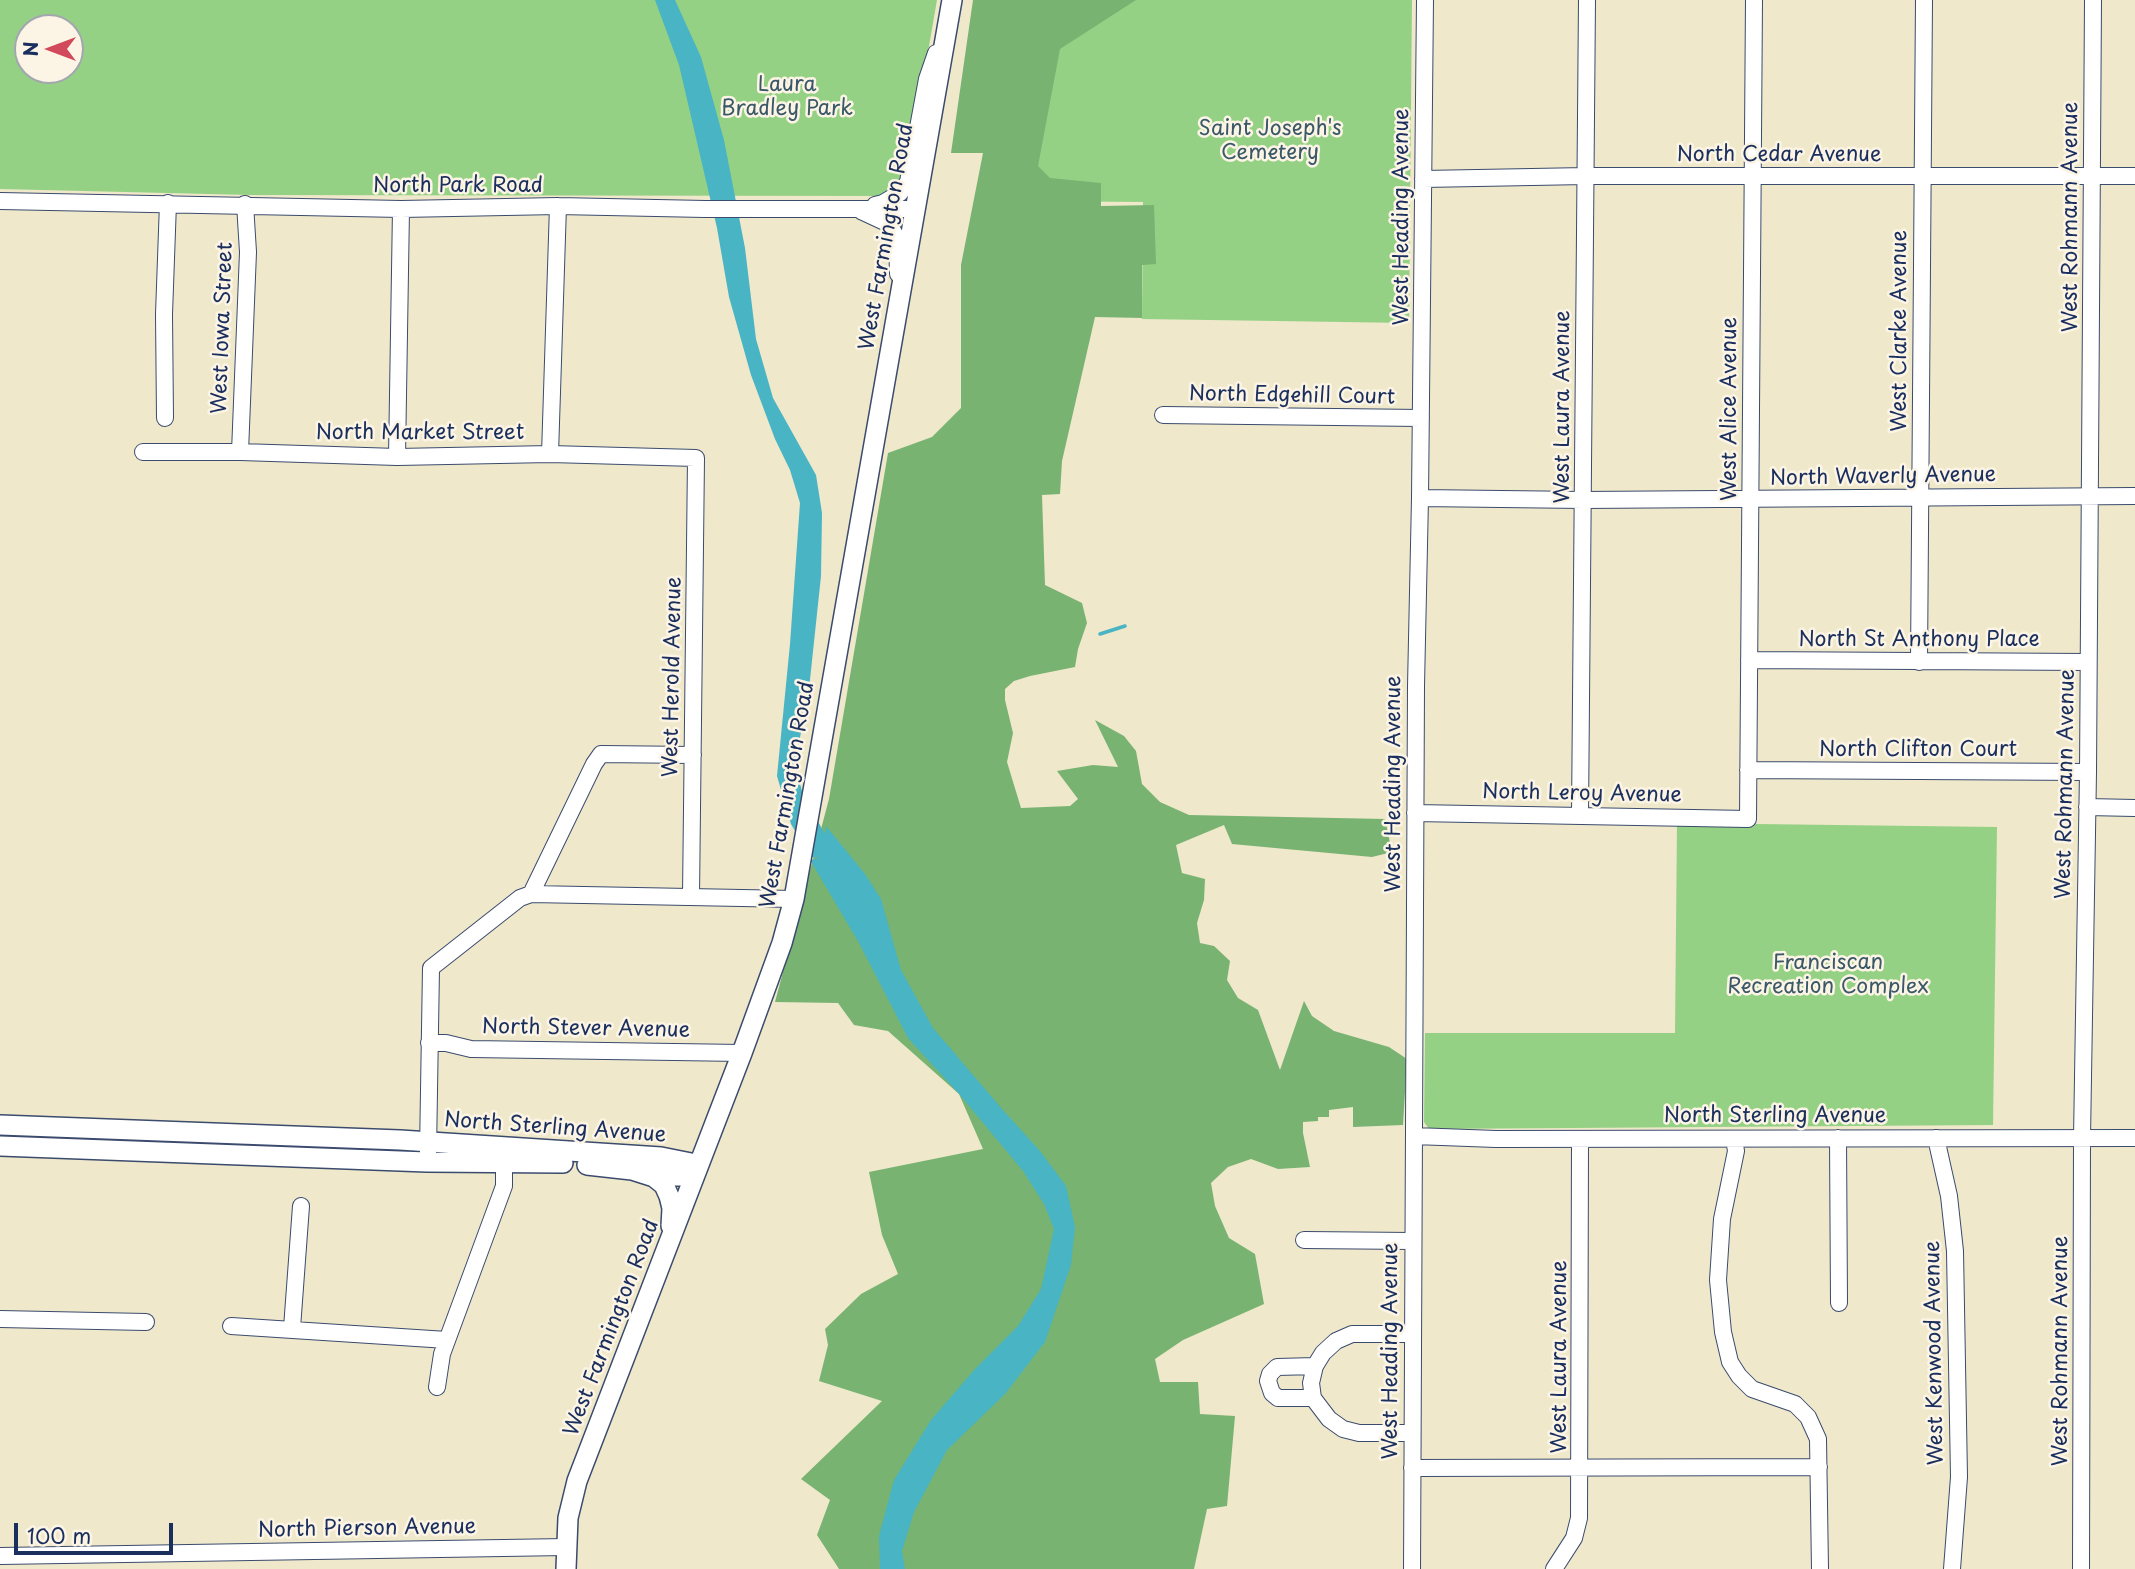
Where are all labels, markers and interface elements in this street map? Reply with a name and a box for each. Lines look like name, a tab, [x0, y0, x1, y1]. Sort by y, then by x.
north arrow	[14, 14, 84, 84]
text: N	[16, 41, 44, 57]
park label: Laura Bradley Park	[721, 72, 853, 122]
street label: West Rohmann Avenue	[2058, 102, 2084, 332]
street label: West Heading Avenue	[1389, 108, 1415, 326]
park label: Saint Joseph's Cemetery	[1199, 116, 1341, 166]
street label: West Farmington Road	[855, 121, 919, 353]
street label: North Cedar Avenue	[1677, 142, 1881, 168]
street label: North Park Road	[373, 173, 543, 199]
street label: West Clarke Avenue	[1887, 230, 1913, 432]
street label: West Iowa Street	[207, 241, 239, 415]
street label: West Laura Avenue	[1550, 310, 1576, 504]
street label: West Alice Avenue	[1717, 317, 1743, 501]
street label: North Edgehill Court	[1189, 382, 1395, 410]
street label: North Market Street	[316, 420, 524, 446]
street label: North Waverly Avenue	[1770, 462, 1996, 492]
street label: West Herold Avenue	[659, 576, 687, 778]
street label: North St Anthony Place	[1798, 627, 2040, 653]
street label: West Rohmann Avenue	[2051, 669, 2081, 899]
street label: West Heading Avenue	[1381, 675, 1407, 893]
street label: West Farmington Road	[756, 679, 820, 911]
street label: North Clifton Court	[1819, 737, 2017, 763]
street label: North Leroy Avenue	[1482, 780, 1682, 808]
park label: Franciscan Recreation Complex	[1727, 950, 1929, 1000]
street label: North Stever Avenue	[482, 1015, 690, 1043]
street label: North Sterling Avenue	[1664, 1103, 1886, 1129]
street label: North Sterling Avenue	[443, 1108, 667, 1148]
street label: West Farmington Road	[559, 1216, 665, 1440]
street label: West Rohmann Avenue	[2048, 1236, 2074, 1466]
street label: West Kenwood Avenue	[1920, 1240, 1950, 1466]
street label: West Heading Avenue	[1378, 1242, 1404, 1460]
street label: West Laura Avenue	[1547, 1260, 1573, 1454]
scale bar	[18, 1510, 177, 1554]
street label: North Pierson Avenue	[258, 1514, 476, 1544]
text: 100 m	[27, 1519, 91, 1551]

